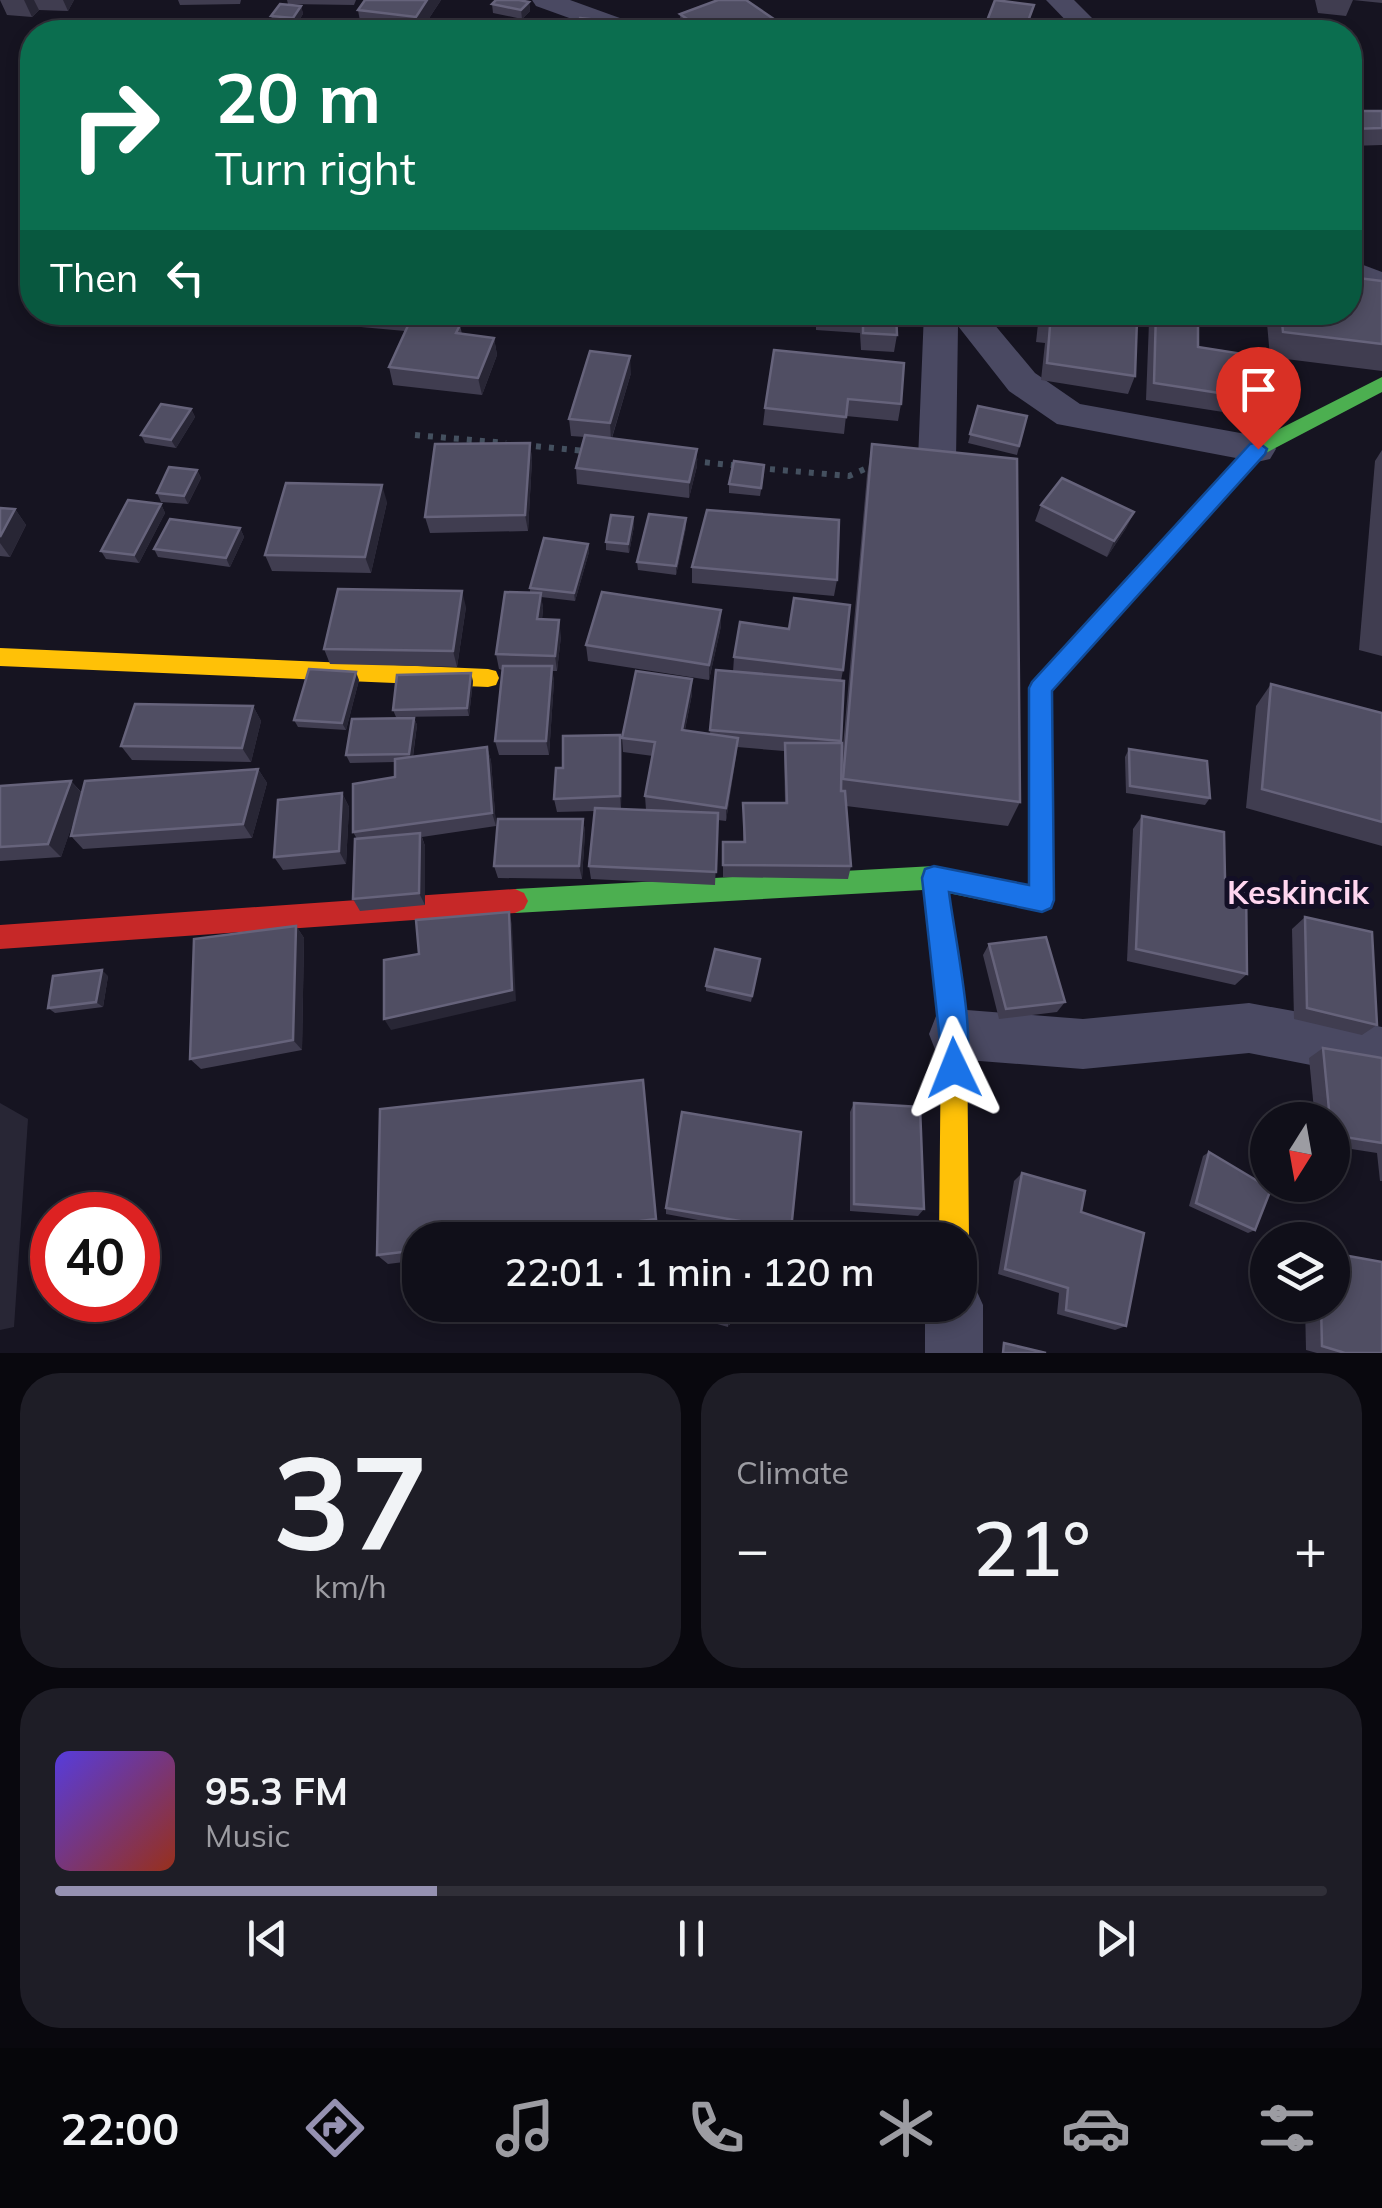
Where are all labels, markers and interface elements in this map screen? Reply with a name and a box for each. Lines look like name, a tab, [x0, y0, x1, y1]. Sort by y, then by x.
text: 20 m	[215, 53, 381, 141]
icon: right	[50, 60, 180, 190]
text: Turn right	[215, 140, 416, 196]
icon: left	[158, 250, 213, 305]
text: Then	[50, 254, 138, 302]
pin	[1216, 347, 1301, 450]
icon: arrive	[1231, 362, 1286, 417]
district label: Keskincik	[1227, 872, 1370, 912]
position arrow	[902, 1016, 1006, 1120]
north arrow	[1250, 1102, 1350, 1202]
map controls	[1250, 1102, 1350, 1322]
speed limit sign: 40	[30, 1192, 160, 1322]
button: layers	[1250, 1222, 1350, 1322]
text: 22:01 · 1 min · 120 m	[504, 1248, 875, 1296]
text: 37	[272, 1419, 429, 1583]
text: Climate	[736, 1452, 849, 1492]
text: 21°	[972, 1501, 1091, 1595]
text: −	[736, 1514, 769, 1583]
text: +	[1294, 1514, 1327, 1583]
text: km/h	[314, 1566, 387, 1606]
text: 95.3 FM	[205, 1767, 348, 1815]
text: Music	[205, 1815, 290, 1855]
icon: previous	[240, 1911, 295, 1966]
icon: pause	[664, 1911, 719, 1966]
icon: next	[1088, 1911, 1143, 1966]
icon: directions	[300, 2093, 370, 2163]
icon: music	[490, 2093, 560, 2163]
icon: phone	[681, 2093, 751, 2163]
icon: climate	[871, 2093, 941, 2163]
icon: car	[1061, 2093, 1131, 2163]
icon: filters	[1252, 2093, 1322, 2163]
text: 22:00	[60, 2100, 179, 2156]

